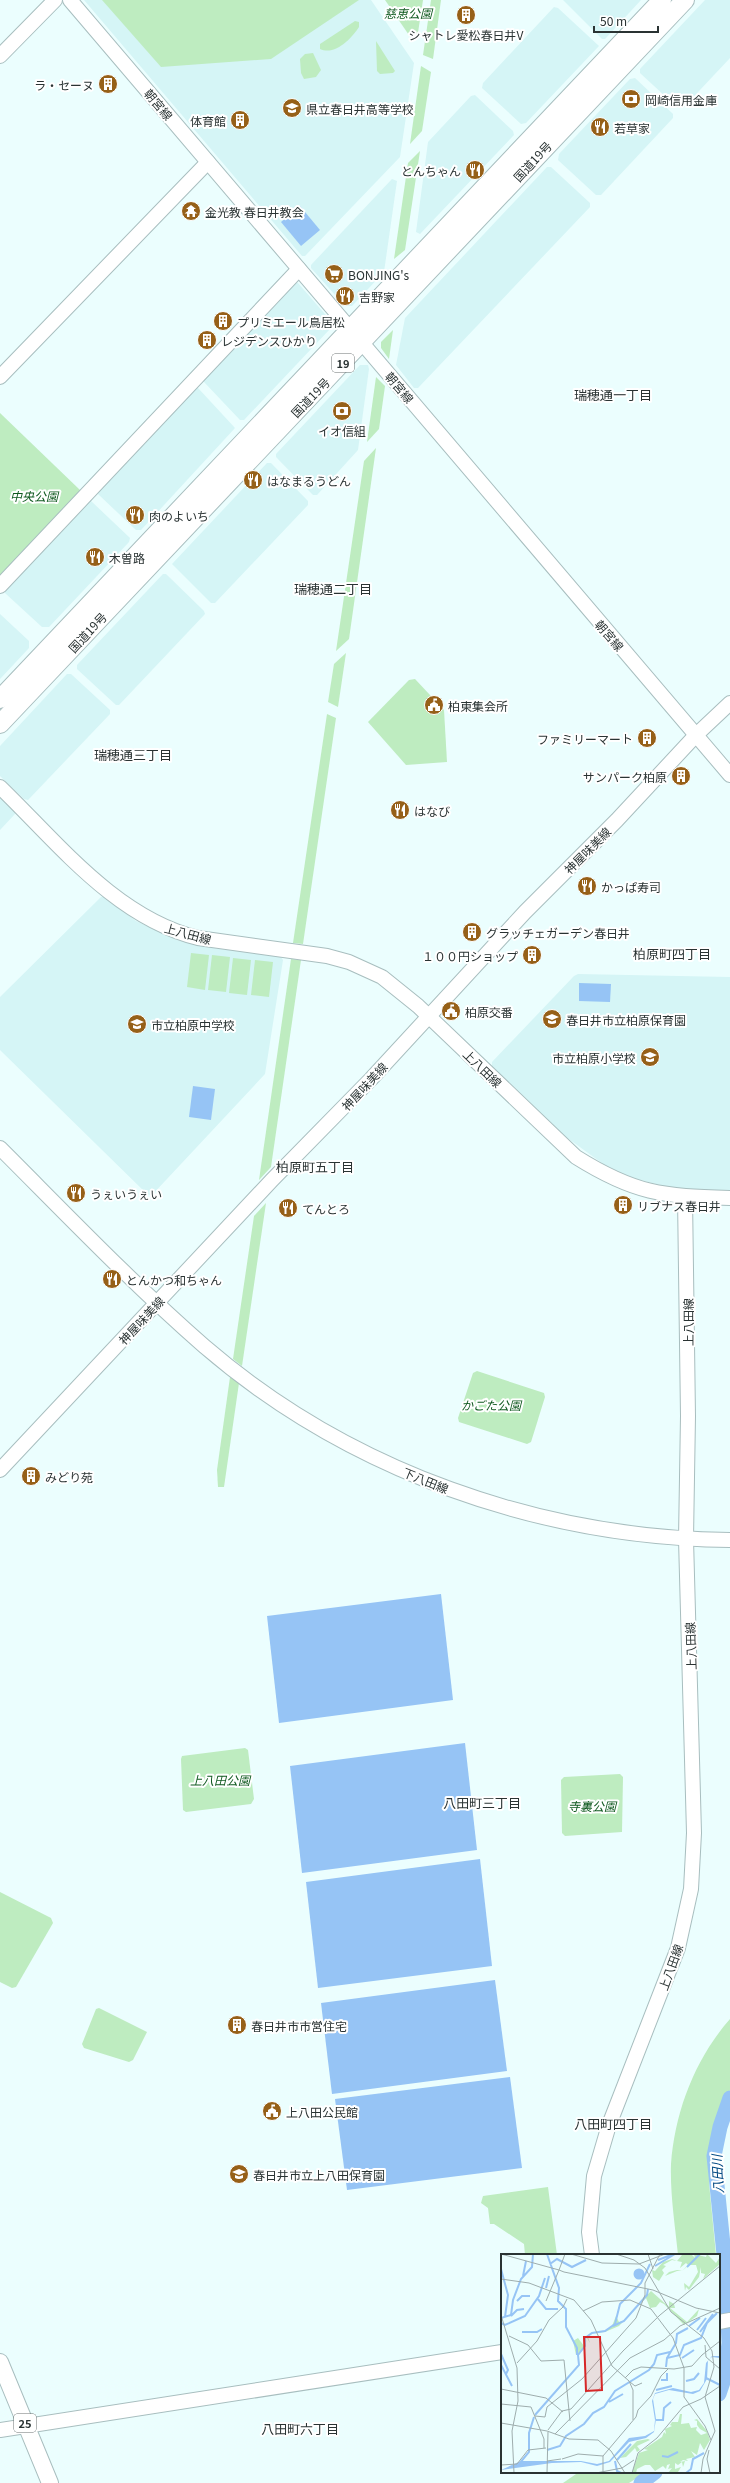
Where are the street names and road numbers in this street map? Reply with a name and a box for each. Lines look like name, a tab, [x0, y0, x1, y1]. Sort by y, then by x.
street label: 朝宮線	[141, 85, 177, 123]
street label: 国道19号	[509, 137, 555, 185]
road number: 19	[332, 354, 354, 372]
street label: 朝宮線	[382, 368, 418, 406]
street label: 国道19号	[287, 373, 333, 421]
street label: 国道19号	[64, 608, 110, 656]
street label: 朝宮線	[592, 616, 628, 654]
street label: 神屋味美線	[560, 823, 614, 877]
street label: 上八田線	[163, 919, 213, 947]
street label: 上八田線	[460, 1045, 506, 1091]
street label: 神屋味美線	[337, 1058, 391, 1114]
street label: 神屋味美線	[114, 1292, 168, 1348]
street label: 上八田線	[679, 1298, 696, 1346]
street label: 下八田線	[401, 1463, 451, 1497]
street label: 上八田線	[681, 1622, 699, 1670]
street label: 上八田線	[654, 1942, 686, 1992]
road number: 25	[14, 2414, 36, 2432]

